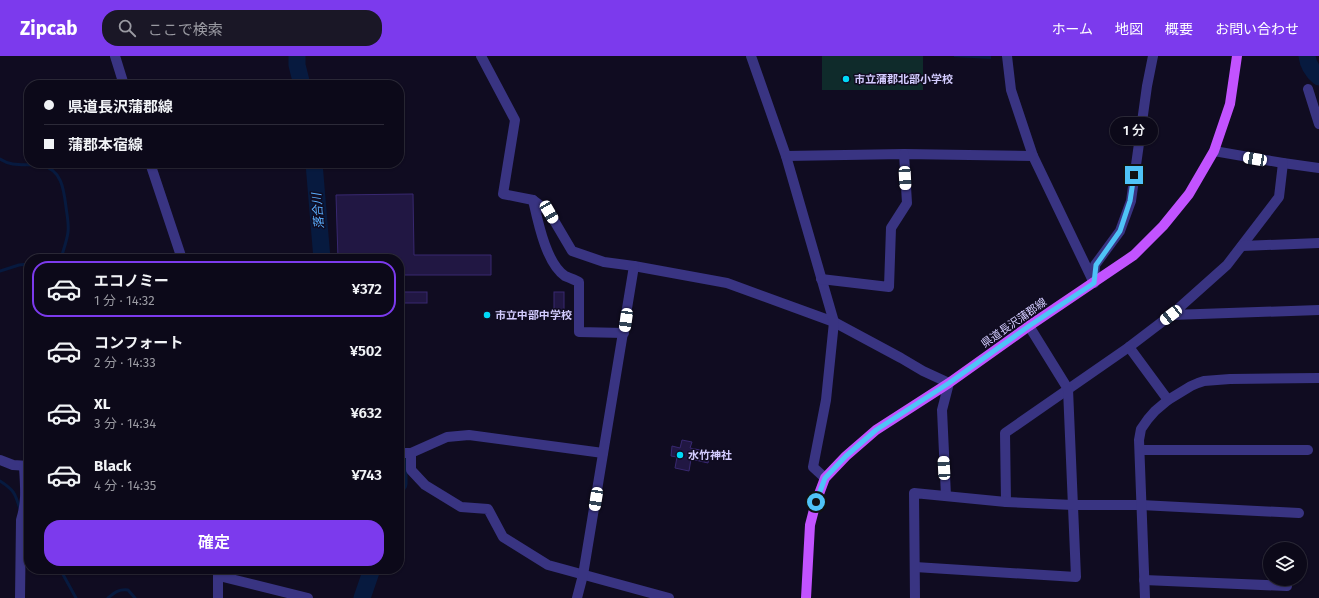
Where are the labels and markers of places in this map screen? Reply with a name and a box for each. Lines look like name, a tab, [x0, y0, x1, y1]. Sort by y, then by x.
place label: 市立蒲郡北部小学校	[854, 73, 953, 86]
marker: 市立蒲郡北部小学校	[841, 74, 851, 84]
place label: 市立中部中学校	[495, 309, 572, 322]
marker: 市立中部中学校	[482, 310, 492, 320]
place label: 水竹神社	[688, 449, 732, 462]
marker: 水竹神社	[675, 450, 685, 460]

